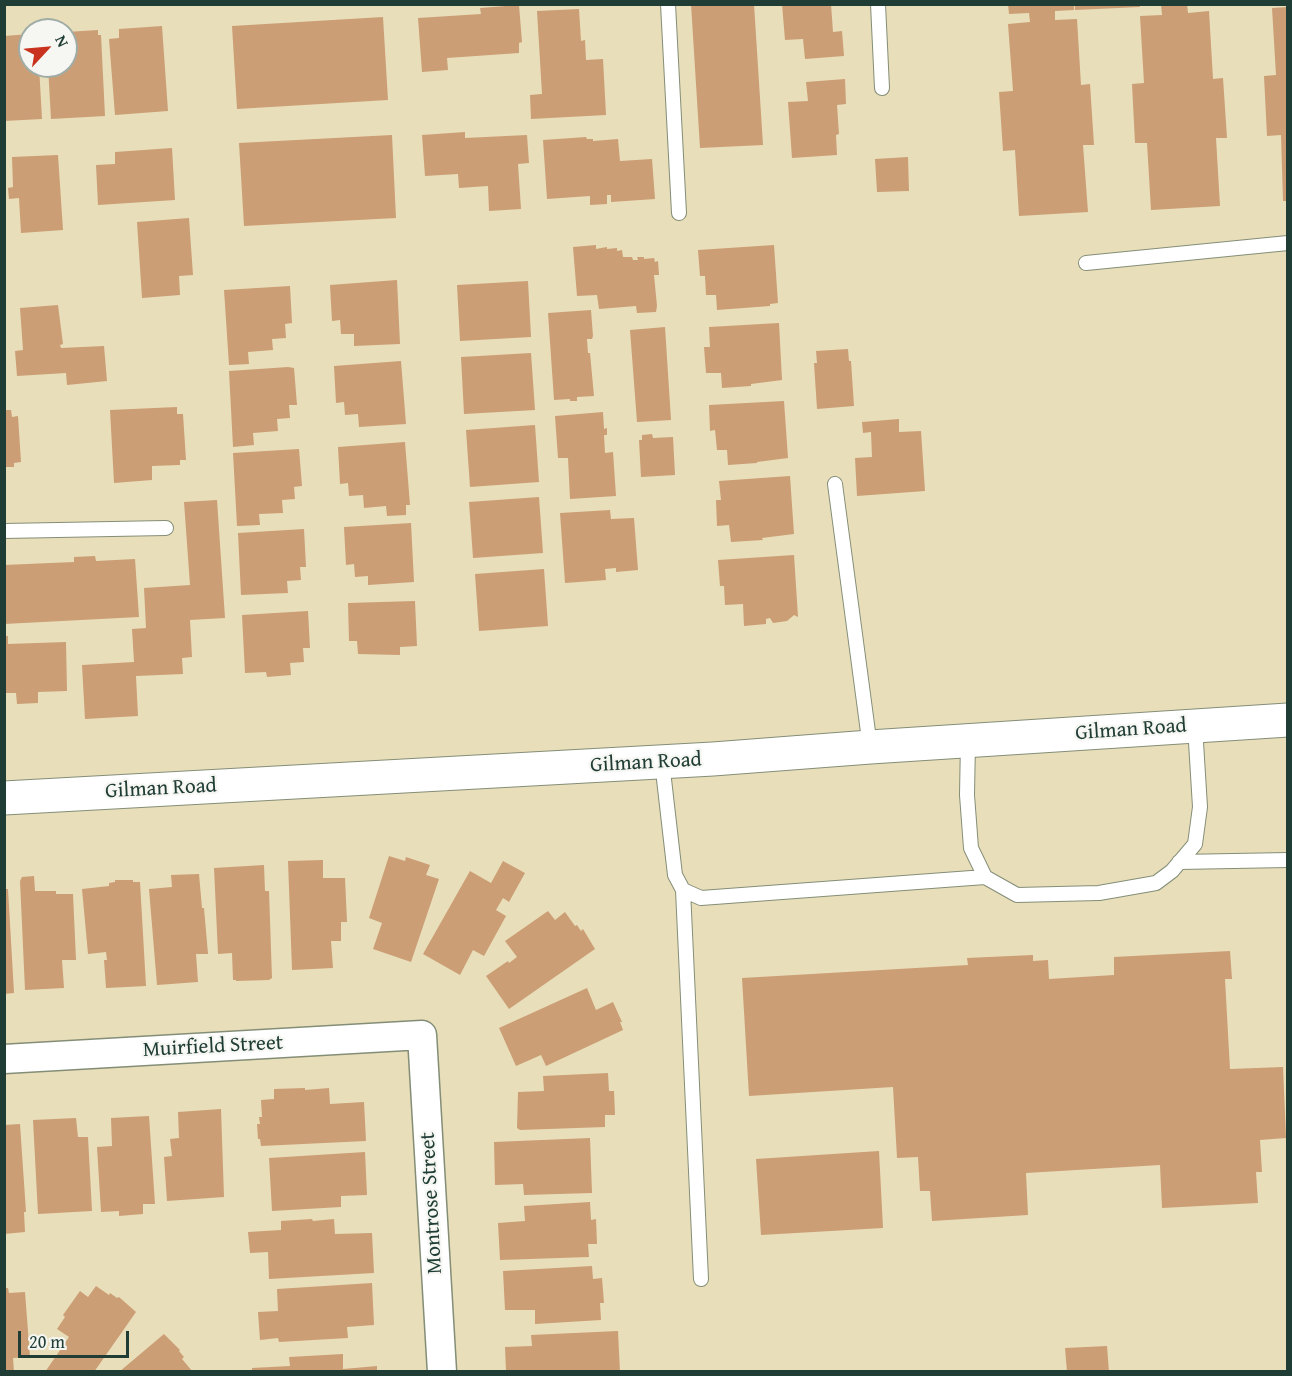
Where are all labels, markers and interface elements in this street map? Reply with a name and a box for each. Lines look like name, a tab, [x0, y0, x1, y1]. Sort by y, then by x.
north arrow	[18, 18, 78, 78]
text: N	[49, 31, 76, 51]
street label: Gilman Road	[1074, 714, 1188, 746]
street label: Gilman Road	[590, 747, 702, 779]
street label: Gilman Road	[105, 773, 217, 805]
street label: Muirfield Street	[142, 1031, 284, 1063]
street label: Montrose Street	[416, 1131, 448, 1275]
scale bar	[21, 1319, 132, 1357]
text: 20 m	[29, 1328, 65, 1355]

